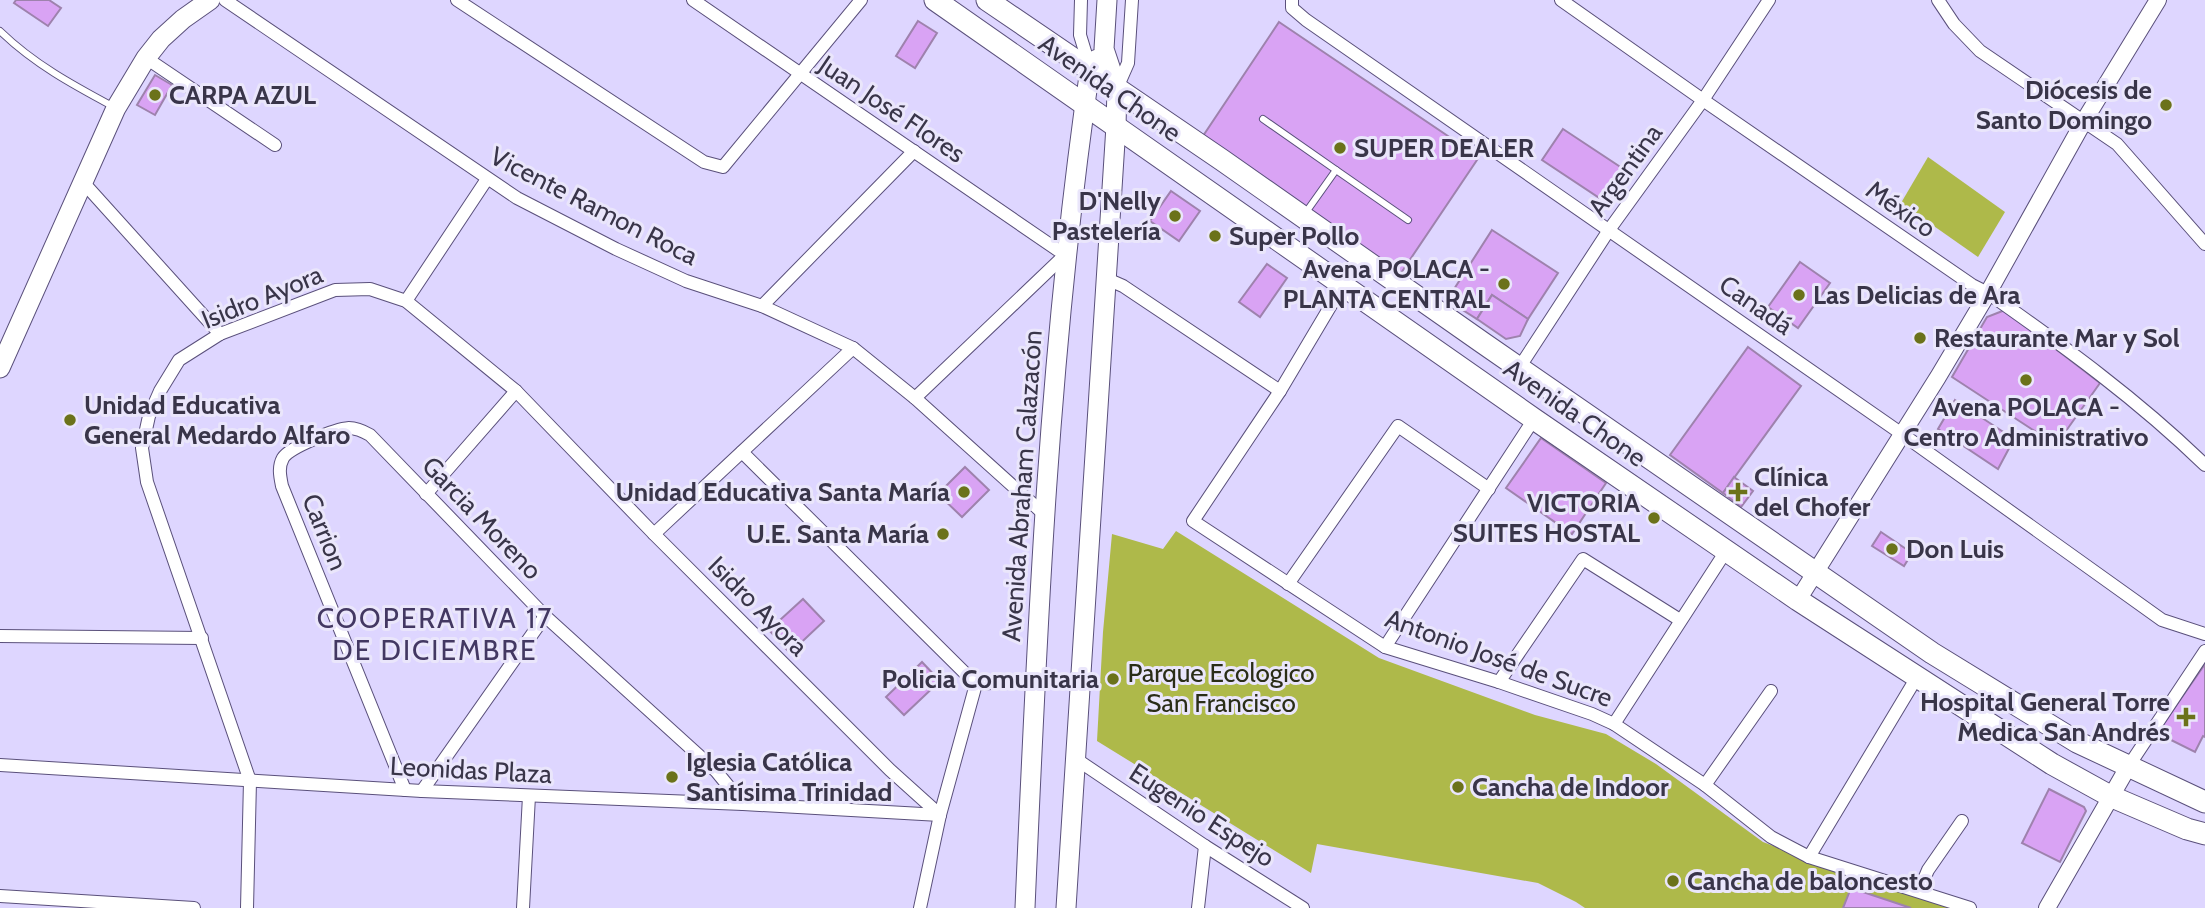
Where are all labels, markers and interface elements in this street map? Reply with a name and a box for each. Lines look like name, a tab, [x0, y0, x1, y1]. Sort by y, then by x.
street label: Avenida Chone	[1033, 27, 1187, 149]
street label: Juan José Flores	[812, 48, 971, 170]
place label: Diócesis de Santo Domingo	[1976, 74, 2152, 136]
place label: CARPA AZUL	[169, 79, 316, 111]
marker: CARPA AZUL	[147, 87, 163, 103]
marker: Diócesis de Santo Domingo	[2158, 97, 2174, 113]
street label: Argentina	[1581, 117, 1669, 222]
place label: SUPER DEALER	[1354, 132, 1534, 164]
street label: Vicente Ramon Roca	[485, 140, 704, 272]
marker: SUPER DEALER	[1332, 140, 1348, 156]
street label: México	[1860, 174, 1942, 244]
place label: D'Nelly Pastelería	[1052, 185, 1161, 247]
marker: D'Nelly Pastelería	[1167, 208, 1183, 224]
place label: Super Pollo	[1229, 220, 1360, 252]
marker: Super Pollo	[1207, 228, 1223, 244]
place label: Avena POLACA - PLANTA CENTRAL	[1283, 253, 1490, 315]
street label: Isidro Ayora	[197, 258, 328, 336]
street label: Canadá	[1713, 268, 1799, 342]
marker: Avena POLACA - PLANTA CENTRAL	[1496, 276, 1512, 292]
place label: Las Delicias de Ara	[1813, 279, 2020, 311]
marker: Las Delicias de Ara	[1791, 287, 1807, 303]
place label: Restaurante Mar y Sol	[1934, 322, 2180, 354]
street label: Avenida Abraham Calazacón	[995, 329, 1049, 643]
marker: Restaurante Mar y Sol	[1912, 330, 1928, 346]
street label: Avenida Chone	[1498, 352, 1652, 474]
marker: Avena POLACA - Centro Administrativo	[2018, 372, 2034, 388]
place label: Unidad Educativa General Medardo Alfaro	[84, 389, 350, 451]
place label: Avena POLACA - Centro Administrativo	[1903, 391, 2149, 453]
marker: Unidad Educativa General Medardo Alfaro	[62, 412, 78, 428]
street label: Garcia Moreno	[415, 450, 549, 586]
place label: Clínica del Chofer	[1754, 461, 1871, 523]
place label: Unidad Educativa Santa María	[615, 476, 950, 508]
marker: Clínica del Chofer	[1728, 482, 1748, 502]
marker: Unidad Educativa Santa María	[956, 484, 972, 500]
place label: VICTORIA SUITES HOSTAL	[1453, 487, 1641, 549]
street label: Carrion	[295, 489, 355, 575]
marker: VICTORIA SUITES HOSTAL	[1646, 510, 1662, 526]
place label: U.E. Santa María	[746, 518, 929, 550]
marker: U.E. Santa María	[935, 526, 951, 542]
place label: Don Luis	[1906, 533, 2004, 565]
marker: Don Luis	[1884, 541, 1900, 557]
street label: Isidro Ayora	[702, 550, 815, 663]
district label: COOPERATIVA 17 DE DICIEMBRE	[317, 601, 553, 667]
street label: Antonio José de Sucre	[1381, 602, 1617, 714]
park label: Parque Ecologico San Francisco	[1127, 657, 1315, 719]
place label: Policia Comunitaria	[882, 663, 1099, 695]
marker: Policia Comunitaria	[1105, 671, 1121, 687]
place label: Hospital General Torre Medica San Andrés	[1920, 686, 2170, 748]
marker: Hospital General Torre Medica San Andrés	[2176, 707, 2196, 727]
place label: Iglesia Católica Santísima Trinidad	[686, 746, 892, 808]
street label: Leonidas Plaza	[389, 750, 553, 790]
street label: Eugenio Espejo	[1123, 756, 1281, 874]
marker: Iglesia Católica Santísima Trinidad	[664, 769, 680, 785]
place label: Cancha de Indoor	[1472, 771, 1669, 803]
marker: Cancha de Indoor	[1450, 779, 1466, 795]
place label: Cancha de baloncesto	[1687, 865, 1933, 897]
marker: Cancha de baloncesto	[1665, 873, 1681, 889]

